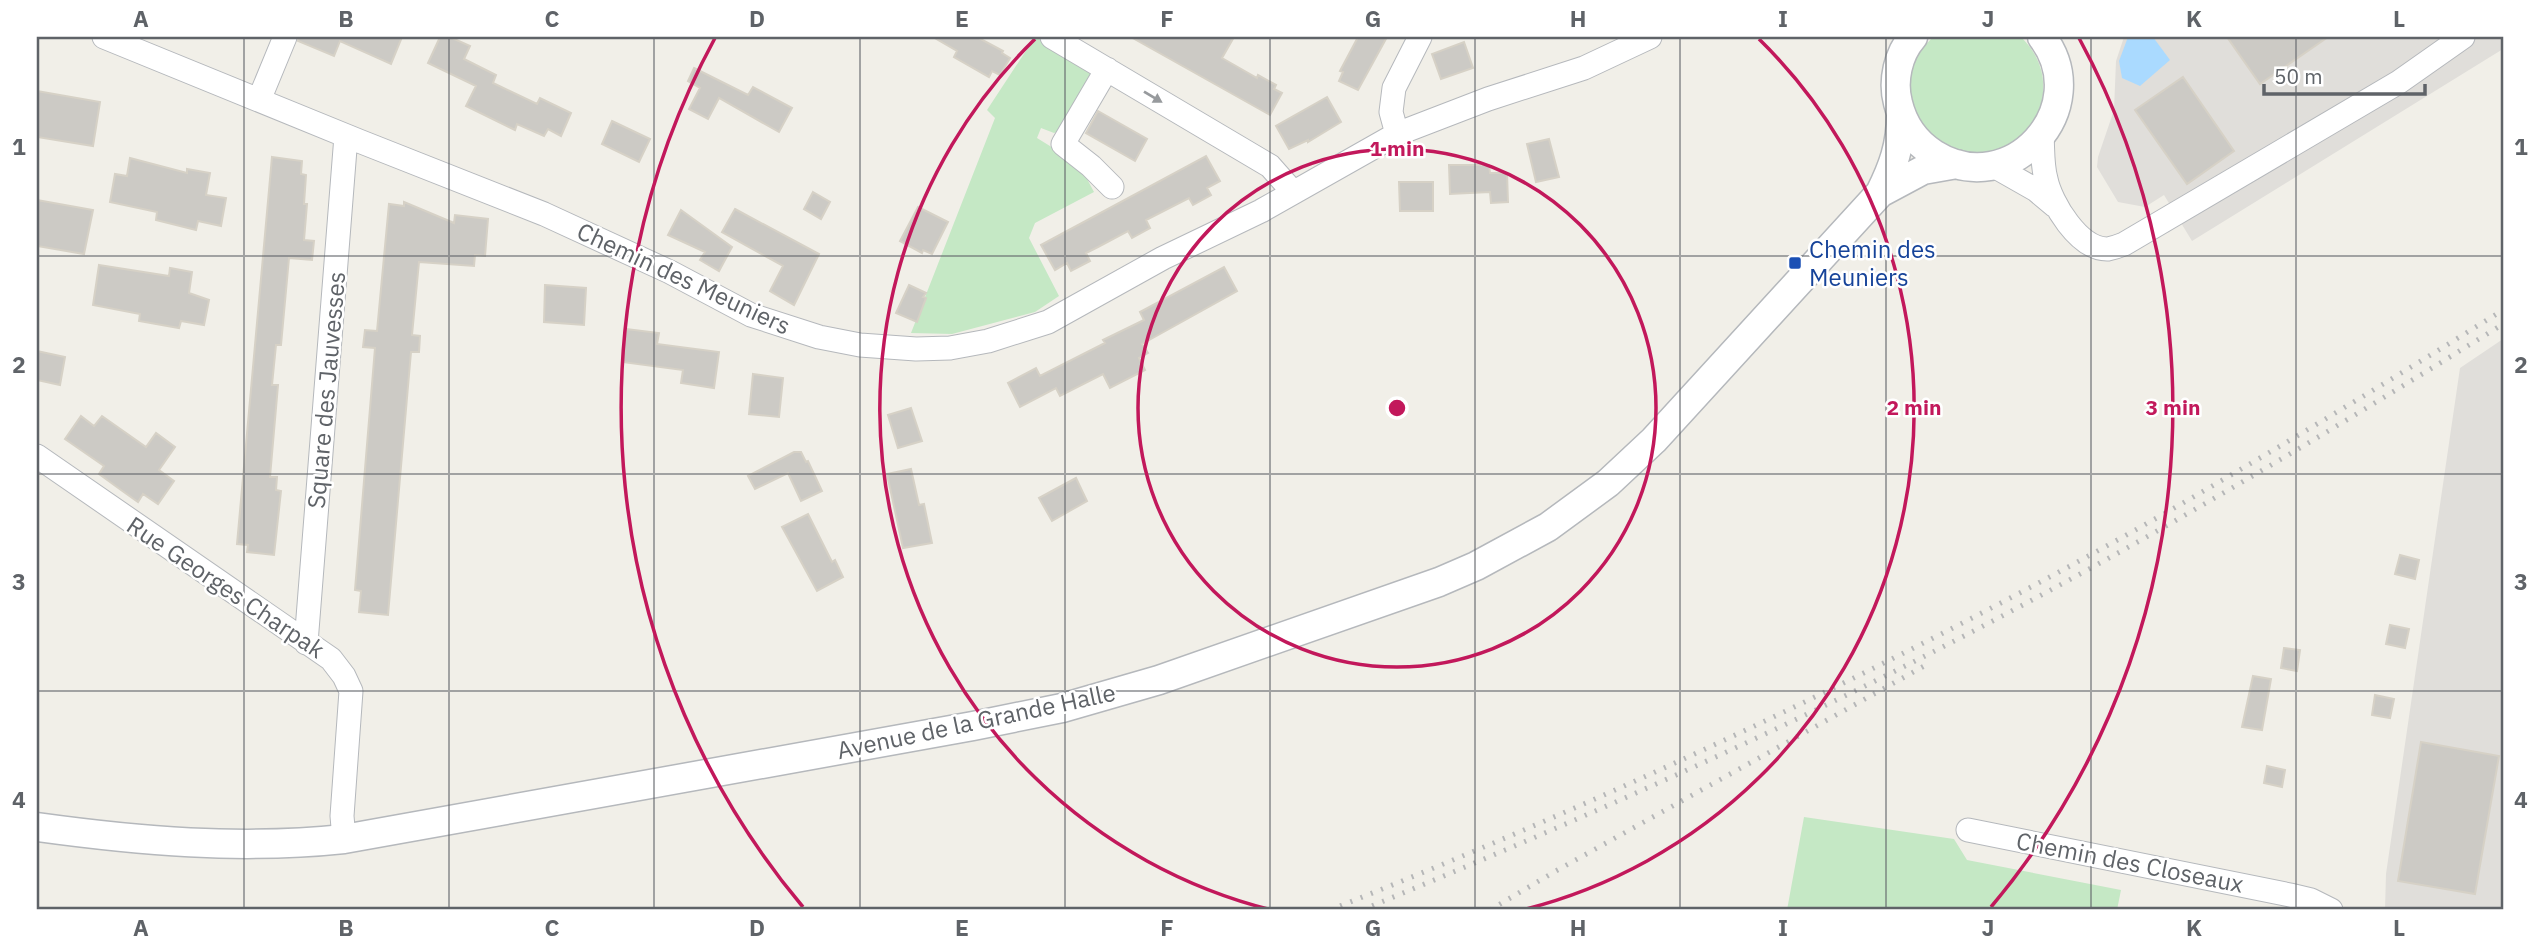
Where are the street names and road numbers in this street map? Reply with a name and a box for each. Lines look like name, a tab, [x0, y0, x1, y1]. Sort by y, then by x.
street label: Chemin des Meuniers	[572, 214, 796, 342]
street label: Square des Jauvesses	[300, 270, 352, 510]
street label: Rue Georges Charpak	[121, 509, 331, 665]
street label: Avenue de la Grande Halle	[834, 676, 1118, 766]
street label: Chemin des Closeaux	[2014, 824, 2246, 900]

